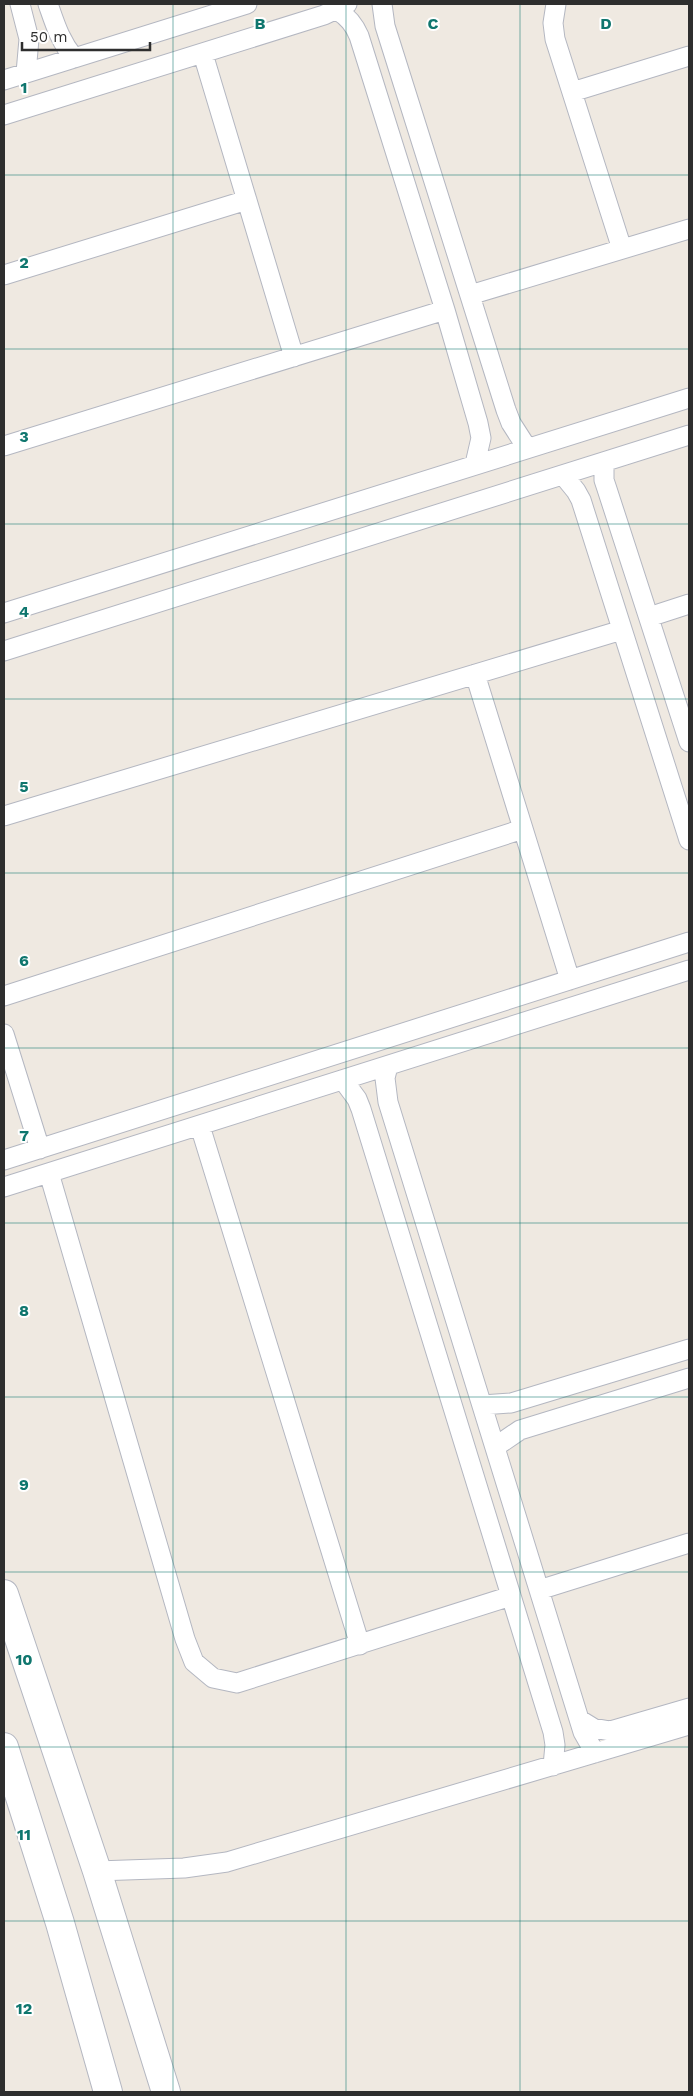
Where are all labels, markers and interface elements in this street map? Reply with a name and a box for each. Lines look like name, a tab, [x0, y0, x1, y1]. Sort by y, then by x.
text: B	[255, 14, 266, 33]
text: C	[428, 14, 439, 33]
text: D	[600, 14, 612, 33]
scale bar	[22, 20, 150, 52]
text: 50 m	[30, 28, 67, 46]
text: 1	[21, 78, 27, 97]
text: 2	[19, 253, 29, 272]
text: 3	[19, 427, 29, 446]
text: 4	[19, 602, 29, 621]
text: 5	[19, 777, 29, 796]
text: 6	[19, 951, 29, 970]
text: 7	[19, 1126, 29, 1145]
text: 8	[19, 1301, 29, 1320]
text: 9	[19, 1475, 29, 1494]
text: 10	[15, 1650, 33, 1669]
text: 11	[17, 1825, 31, 1844]
text: 12	[16, 1999, 32, 2018]

